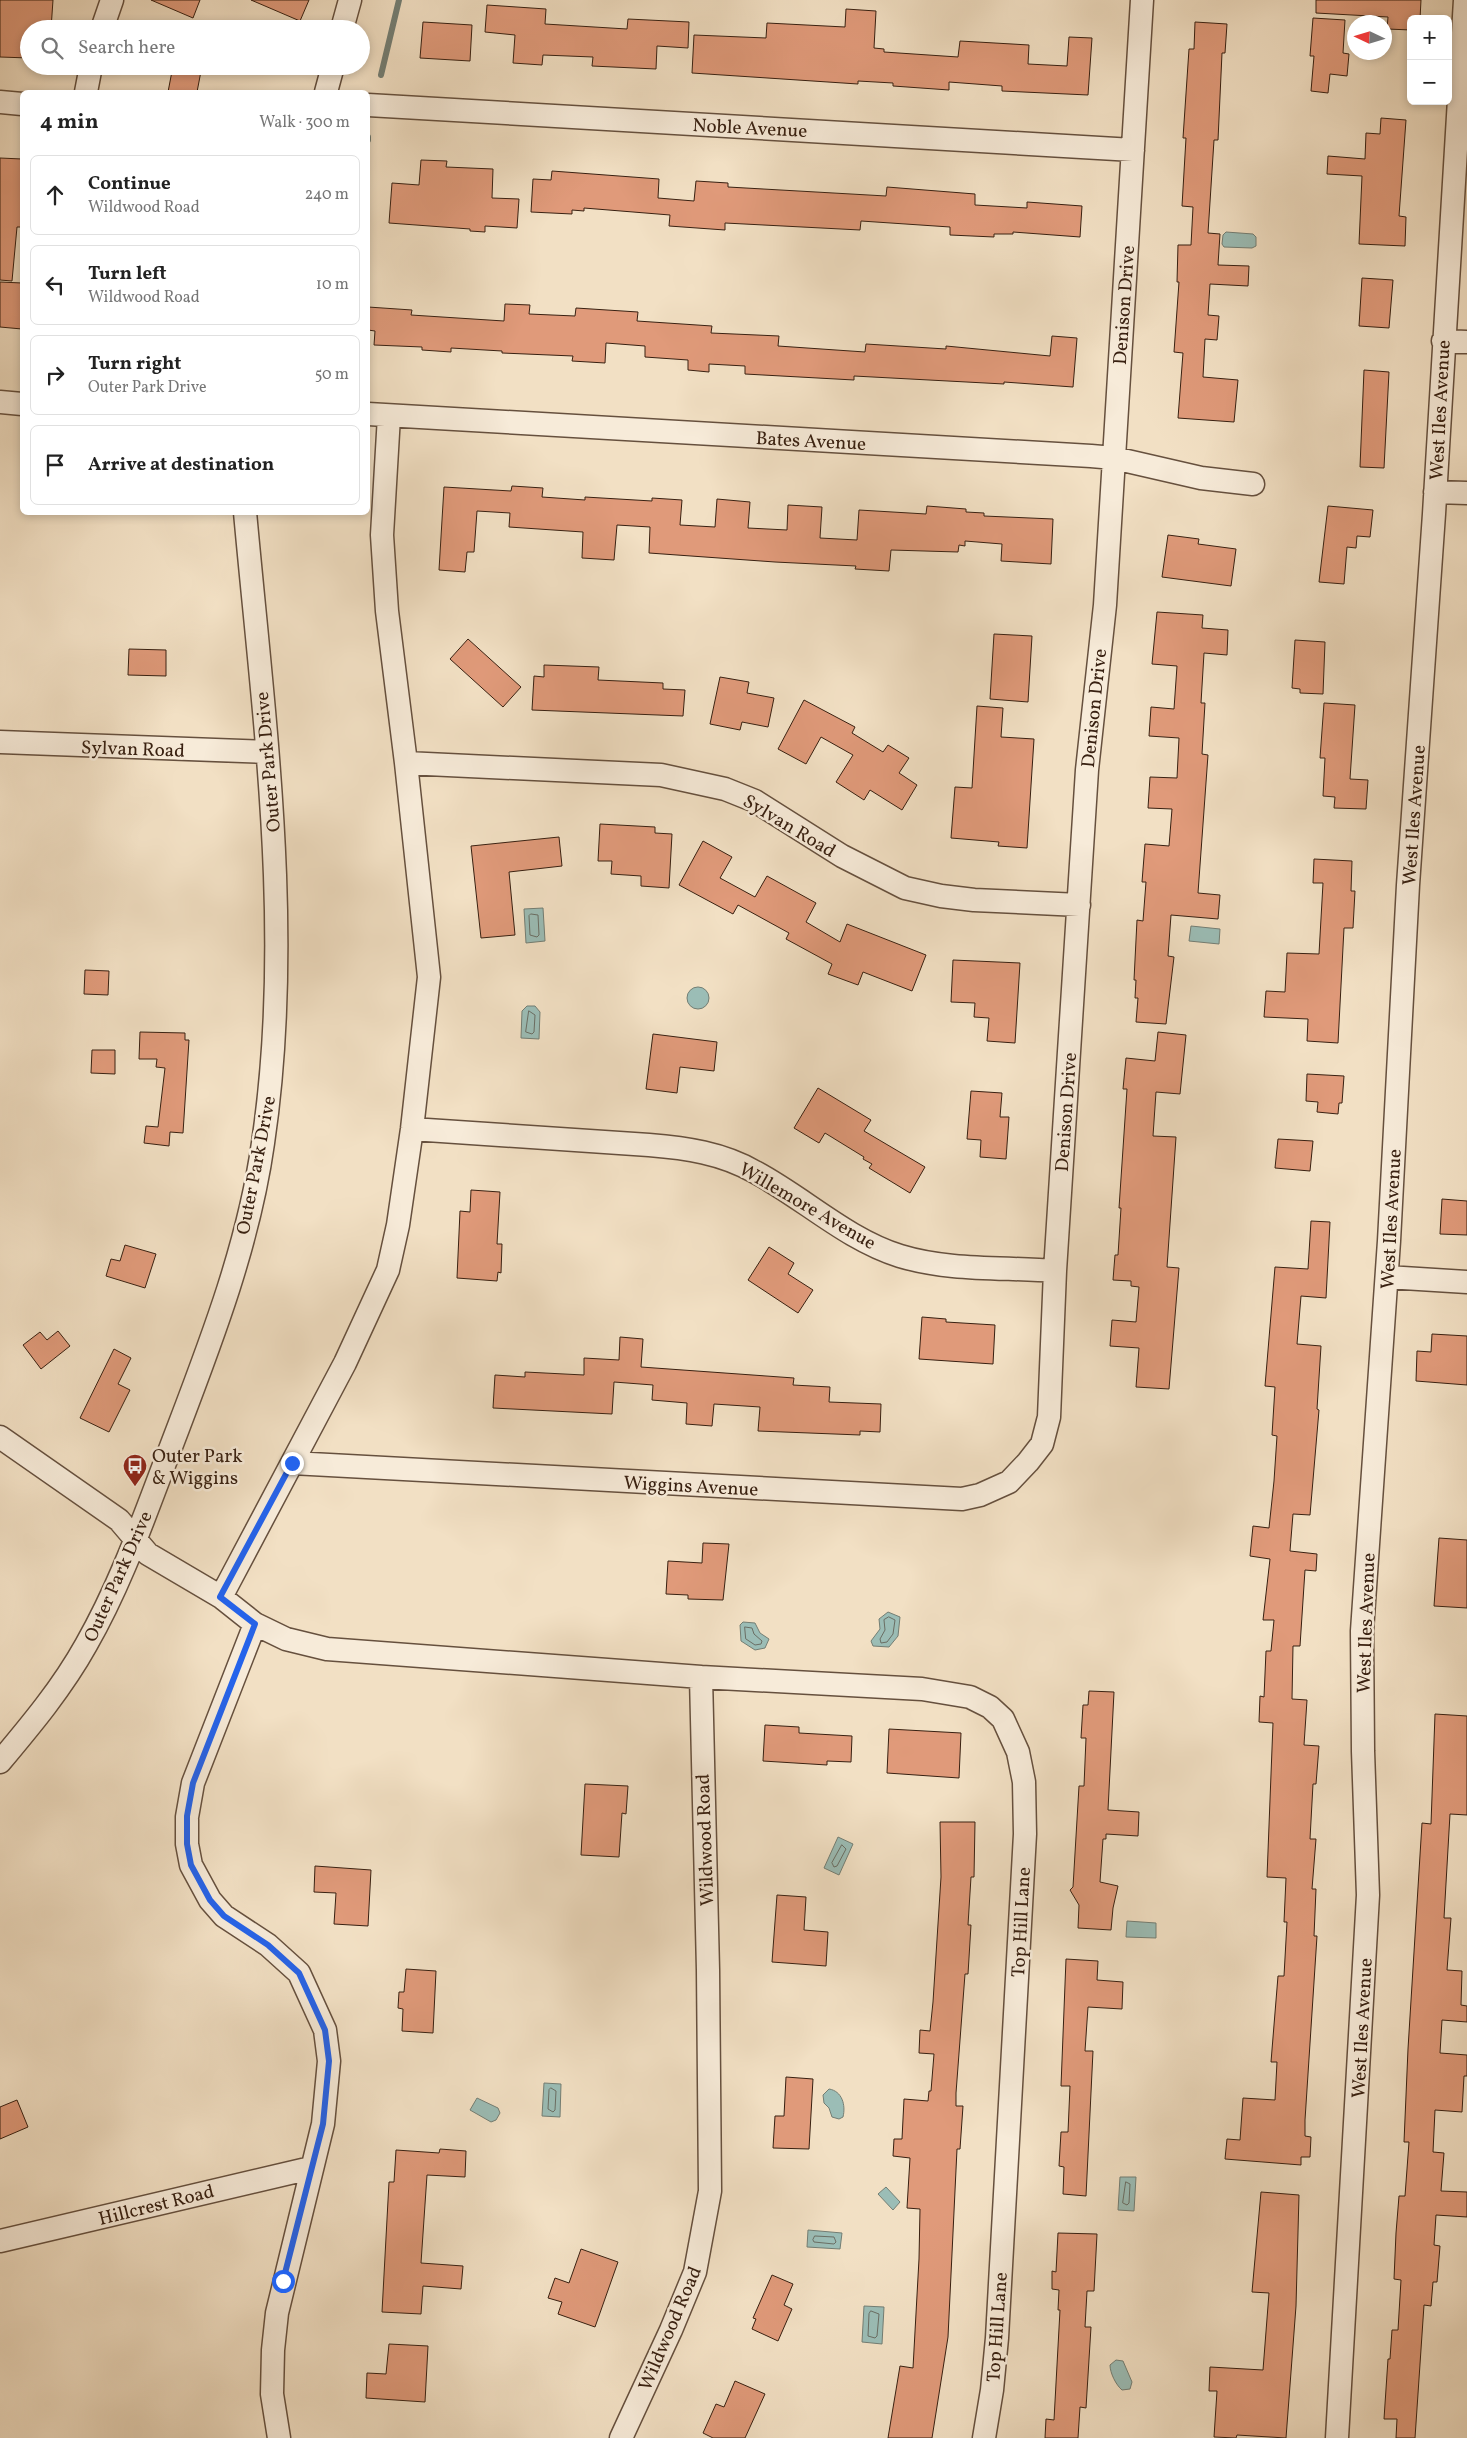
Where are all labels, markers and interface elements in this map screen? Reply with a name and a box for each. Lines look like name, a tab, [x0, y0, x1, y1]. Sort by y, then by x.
north arrow	[1347, 15, 1392, 60]
map controls	[1407, 15, 1452, 105]
button: +	[1407, 15, 1452, 60]
search box	[20, 20, 370, 75]
icon: search	[38, 34, 66, 62]
text: Search here	[78, 35, 175, 61]
button: −	[1407, 60, 1452, 105]
text: 4 min	[40, 108, 99, 137]
text: Walk · 300 m	[259, 112, 350, 134]
street label: Noble Avenue	[692, 113, 808, 145]
text: Continue	[88, 171, 171, 197]
icon: ahead	[41, 181, 69, 209]
text: 240 m	[305, 184, 349, 206]
text: Wildwood Road	[88, 197, 200, 219]
street label: Denison Drive	[1108, 245, 1142, 366]
text: Turn left	[88, 261, 167, 287]
icon: left	[41, 271, 69, 299]
text: 10 m	[316, 274, 349, 296]
text: Wildwood Road	[88, 287, 200, 309]
street label: West Iles Avenue	[1424, 339, 1458, 481]
text: Turn right	[88, 351, 181, 377]
icon: right	[41, 361, 69, 389]
text: 50 m	[315, 364, 349, 386]
text: Outer Park Drive	[88, 377, 207, 399]
street label: Bates Avenue	[755, 426, 867, 458]
icon: arrive	[41, 451, 69, 479]
text: Arrive at destination	[88, 452, 274, 478]
street label: Denison Drive	[1076, 647, 1114, 769]
street label: Outer Park Drive	[250, 691, 288, 833]
street label: Sylvan Road	[81, 735, 185, 765]
street label: West Iles Avenue	[1397, 744, 1433, 886]
street label: Sylvan Road	[738, 789, 840, 865]
street label: Denison Drive	[1050, 1052, 1084, 1173]
street label: Outer Park Drive	[231, 1094, 283, 1237]
street label: West Iles Avenue	[1375, 1148, 1409, 1290]
street label: Willemore Avenue	[734, 1157, 880, 1257]
place label: Outer Park & Wiggins	[152, 1444, 243, 1492]
route end	[281, 1452, 304, 1475]
bus stop icon: Outer Park & Wiggins	[122, 1453, 148, 1487]
street label: Wiggins Avenue	[623, 1470, 759, 1504]
street label: Outer Park Drive	[78, 1507, 159, 1646]
street label: West Iles Avenue	[1352, 1552, 1382, 1694]
street label: Wildwood Road	[691, 1773, 721, 1907]
street label: Top Hill Lane	[1006, 1866, 1038, 1978]
street label: West Iles Avenue	[1346, 1957, 1380, 2099]
street label: Hillcrest Road	[96, 2179, 217, 2233]
street label: Wildwood Road	[633, 2263, 709, 2395]
route start	[272, 2270, 295, 2293]
street label: Top Hill Lane	[981, 2271, 1015, 2383]

